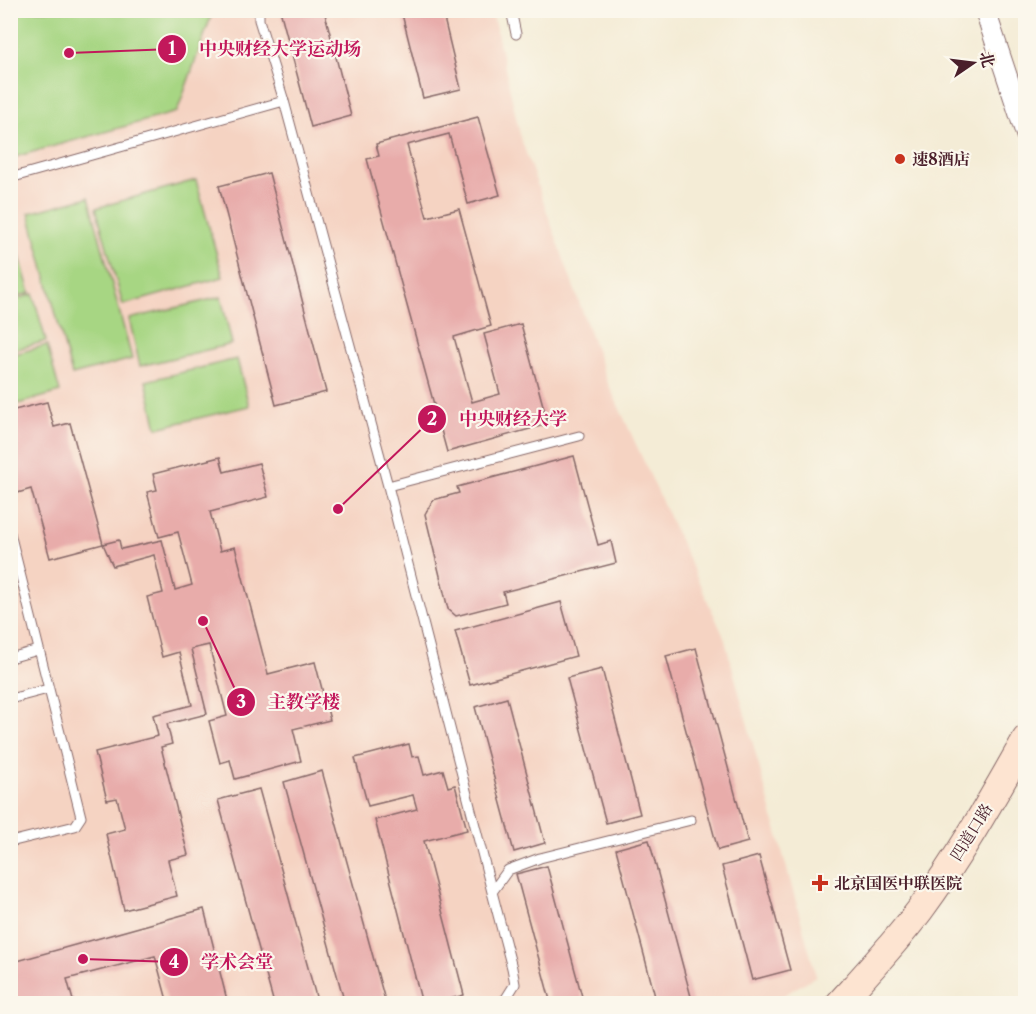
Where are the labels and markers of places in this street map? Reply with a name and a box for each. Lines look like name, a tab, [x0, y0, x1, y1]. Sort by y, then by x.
callout: 中央财经大学运动场	[157, 31, 373, 67]
place label: 速8酒店	[912, 149, 970, 169]
marker: 速8酒店	[893, 152, 907, 166]
callout: 中央财经大学	[417, 401, 579, 437]
callout: 主教学楼	[226, 684, 352, 720]
place label: 北京国医中联医院	[834, 873, 962, 893]
marker: 北京国医中联医院	[811, 874, 829, 892]
callout: 学术会堂	[159, 944, 285, 980]

